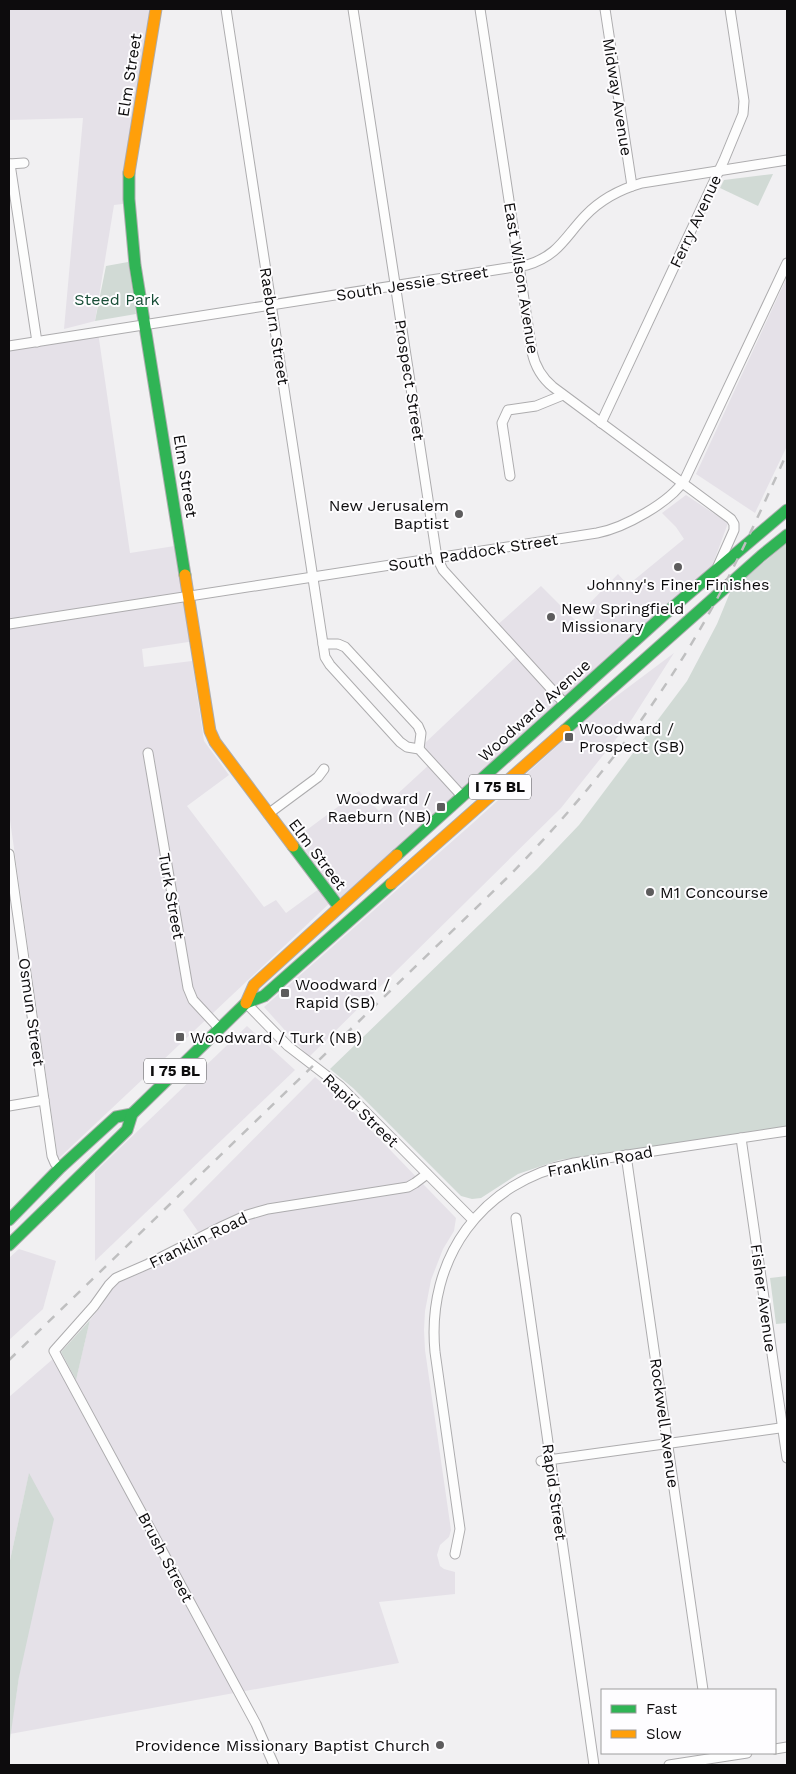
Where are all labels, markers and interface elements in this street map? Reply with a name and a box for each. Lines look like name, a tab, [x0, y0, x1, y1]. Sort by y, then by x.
street label: Elm Street	[114, 32, 145, 118]
street label: Midway Avenue	[599, 37, 636, 157]
street label: Ferry Avenue	[666, 172, 725, 271]
street label: East Wilson Avenue	[500, 201, 543, 355]
street label: South Jessie Street	[335, 262, 490, 305]
street label: Raeburn Street	[256, 266, 293, 387]
park label: Steed Park	[74, 290, 160, 309]
street label: Prospect Street	[391, 318, 429, 442]
street label: Elm Street	[170, 433, 202, 519]
place label: New Jerusalem Baptist	[329, 496, 449, 533]
marker: New Jerusalem Baptist	[453, 508, 465, 520]
street label: South Paddock Street	[387, 530, 560, 575]
marker: Johnny's Finer Finishes	[672, 561, 684, 573]
place label: Johnny's Finer Finishes	[587, 575, 769, 594]
place label: New Springfield Missionary	[561, 599, 684, 636]
marker: New Springfield Missionary	[545, 611, 557, 623]
street label: Woodward Avenue	[474, 655, 594, 766]
place label: Woodward / Prospect (SB)	[579, 719, 684, 756]
marker: Woodward / Prospect (SB)	[563, 731, 575, 743]
road number: I 75 BL	[469, 774, 531, 800]
place label: Woodward / Raeburn (NB)	[328, 789, 431, 826]
marker: Woodward / Raeburn (NB)	[435, 801, 447, 813]
street label: Elm Street	[285, 815, 351, 894]
street label: Turk Street	[155, 851, 188, 941]
place label: M1 Concourse	[660, 883, 768, 902]
marker: M1 Concourse	[644, 886, 656, 898]
street label: Osmun Street	[15, 957, 49, 1068]
place label: Woodward / Rapid (SB)	[295, 975, 390, 1012]
marker: Woodward / Rapid (SB)	[279, 987, 291, 999]
place label: Woodward / Turk (NB)	[190, 1028, 362, 1047]
marker: Woodward / Turk (NB)	[174, 1031, 186, 1043]
road number: I 75 BL	[144, 1058, 206, 1084]
street label: Rapid Street	[319, 1070, 403, 1151]
street label: Franklin Road	[546, 1142, 654, 1181]
street label: Franklin Road	[146, 1208, 250, 1272]
street label: Fisher Avenue	[747, 1243, 781, 1353]
street label: Rockwell Avenue	[646, 1357, 683, 1489]
street label: Rapid Street	[538, 1442, 571, 1542]
street label: Brush Street	[134, 1509, 197, 1606]
legend	[601, 1689, 776, 1754]
text: Fast	[646, 1700, 678, 1718]
text: Slow	[646, 1725, 682, 1743]
place label: Providence Missionary Baptist Church	[135, 1736, 430, 1755]
marker: Providence Missionary Baptist Church	[434, 1739, 446, 1751]

